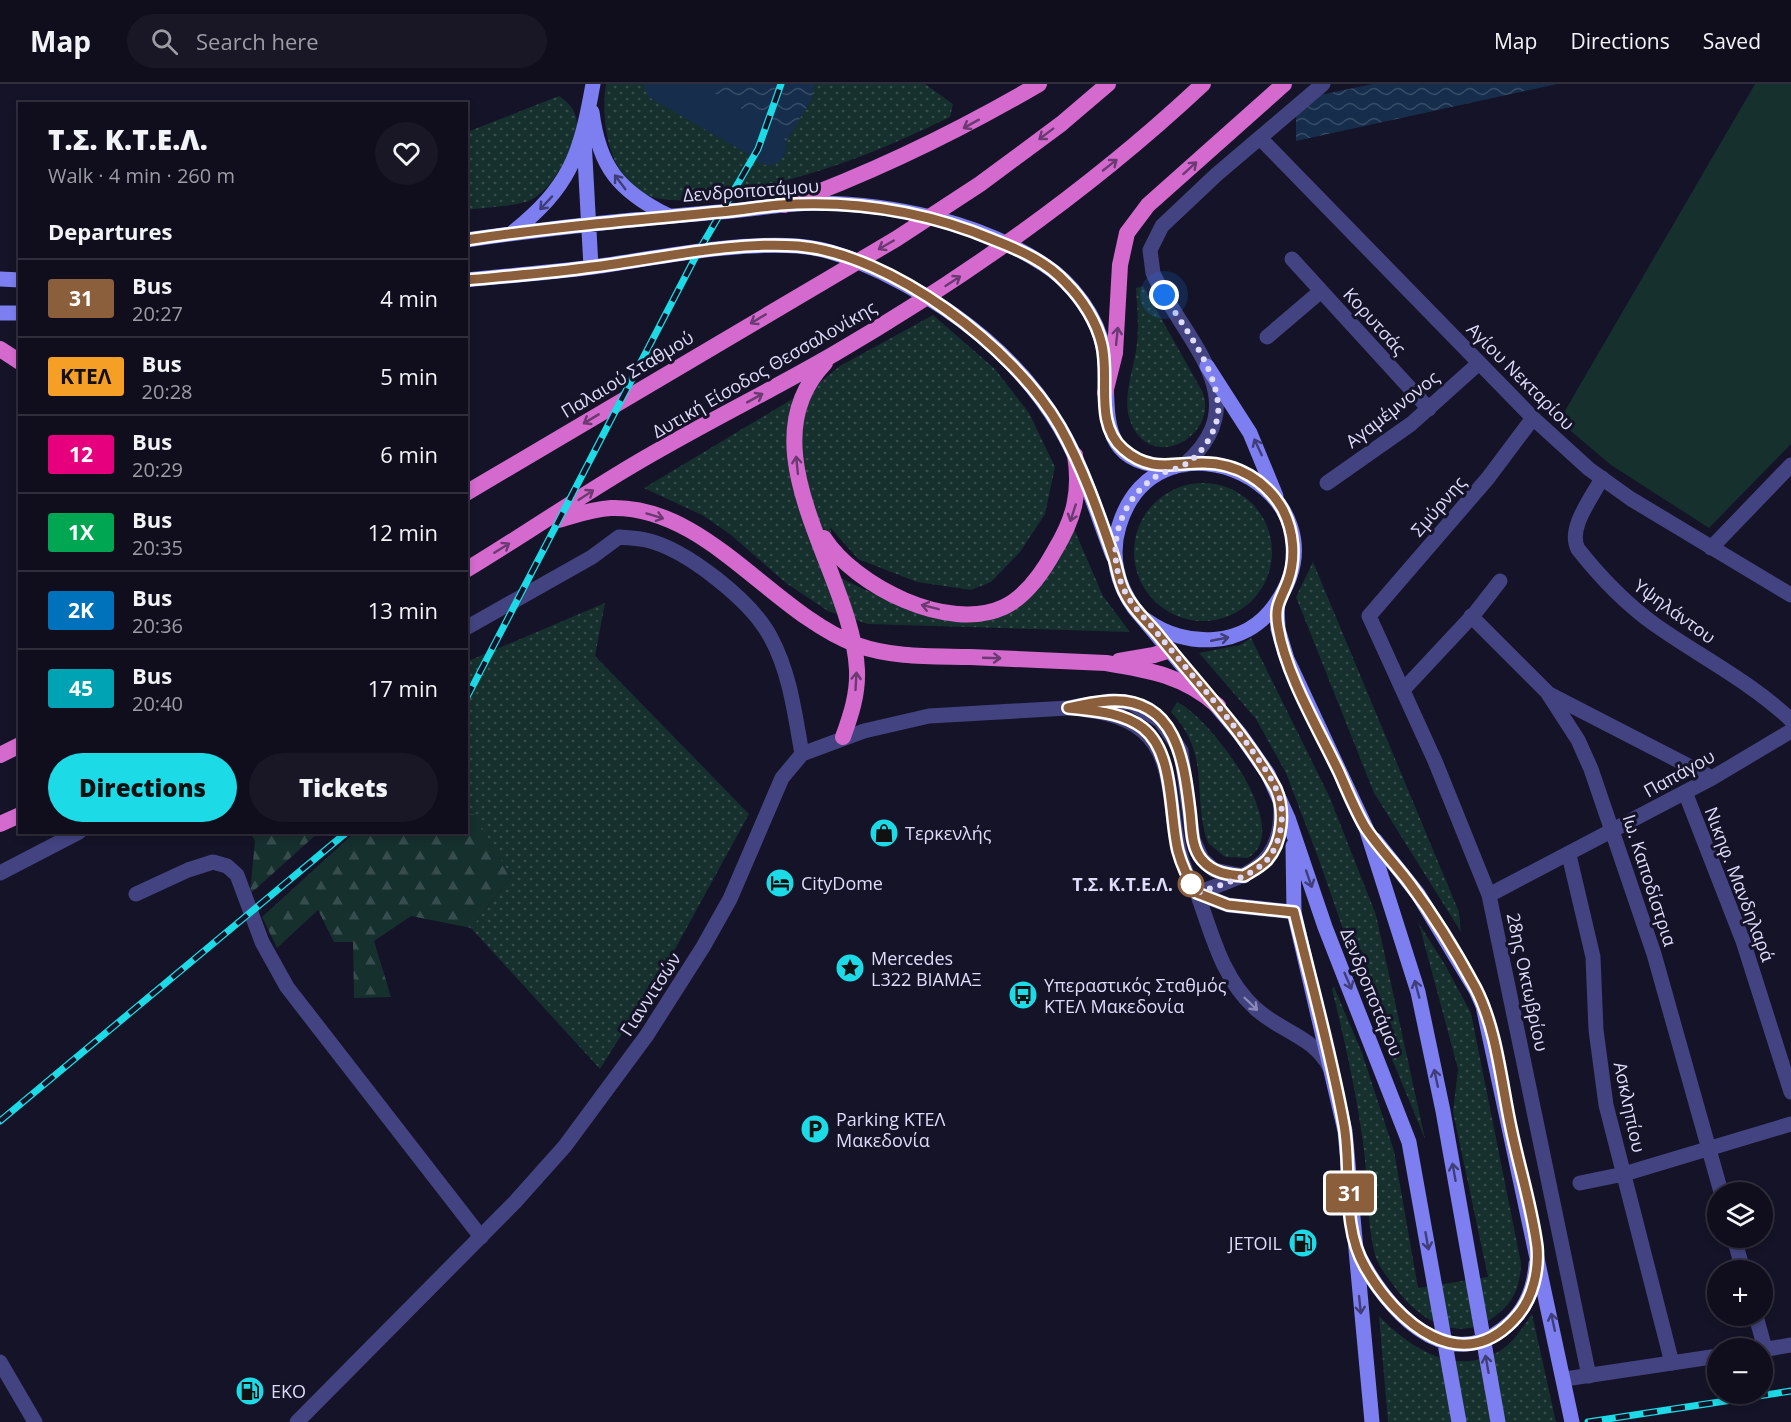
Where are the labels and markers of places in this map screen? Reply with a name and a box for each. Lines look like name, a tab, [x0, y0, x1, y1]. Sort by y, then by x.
shop icon: Τερκενλής	[868, 817, 900, 849]
place label: Τερκενλής	[905, 821, 992, 845]
hotel icon: CityDome	[764, 867, 796, 899]
place label: CityDome	[801, 871, 883, 895]
marker: Τ.Σ. Κ.Τ.Ε.Λ.	[1178, 871, 1204, 897]
place label: Τ.Σ. Κ.Τ.Ε.Λ.	[1072, 872, 1173, 896]
place label: Mercedes L322 ΒΙΑΜΑΞ	[871, 946, 982, 991]
place icon: Mercedes L322 ΒΙΑΜΑΞ	[834, 952, 866, 984]
place label: Υπεραστικός Σταθμός ΚΤΕΛ Μακεδονία	[1044, 973, 1227, 1018]
bus stop icon: Υπεραστικός Σταθμός ΚΤΕΛ Μακεδονία	[1007, 979, 1039, 1011]
place label: Parking ΚΤΕΛ Μακεδονία	[836, 1107, 946, 1152]
parking icon: Parking ΚΤΕΛ Μακεδονία	[799, 1113, 831, 1145]
fuel station icon: JETOIL	[1287, 1227, 1319, 1259]
place label: JETOIL	[1227, 1231, 1282, 1255]
fuel station icon: ΕΚΟ	[234, 1375, 266, 1407]
place label: ΕΚΟ	[271, 1379, 306, 1403]

